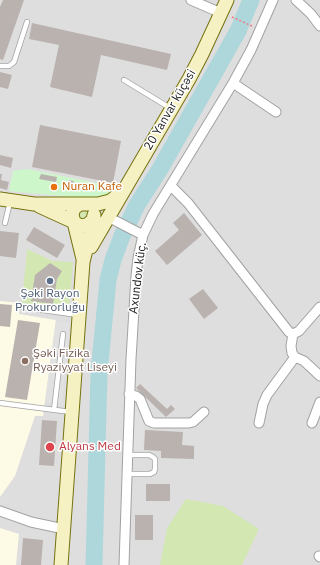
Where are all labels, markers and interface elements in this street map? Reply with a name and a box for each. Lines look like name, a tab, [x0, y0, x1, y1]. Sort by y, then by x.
street label: 20 Yanvar küçəsi	[141, 67, 199, 153]
place label: Nuran Kafe	[62, 180, 122, 194]
marker: Nuran Kafe	[49, 182, 59, 192]
street label: Axundov küç.	[126, 241, 150, 315]
marker: Şəki Rayon Prokurorluğu	[45, 276, 55, 286]
place label: Şəki Rayon Prokurorluğu	[15, 287, 85, 315]
place label: Şəki Fizika Ryaziyyat Liseyi	[33, 347, 117, 375]
marker: Şəki Fizika Ryaziyyat Liseyi	[20, 356, 30, 366]
place label: Alyans Med	[59, 440, 121, 454]
marker: Alyans Med	[44, 441, 56, 453]

